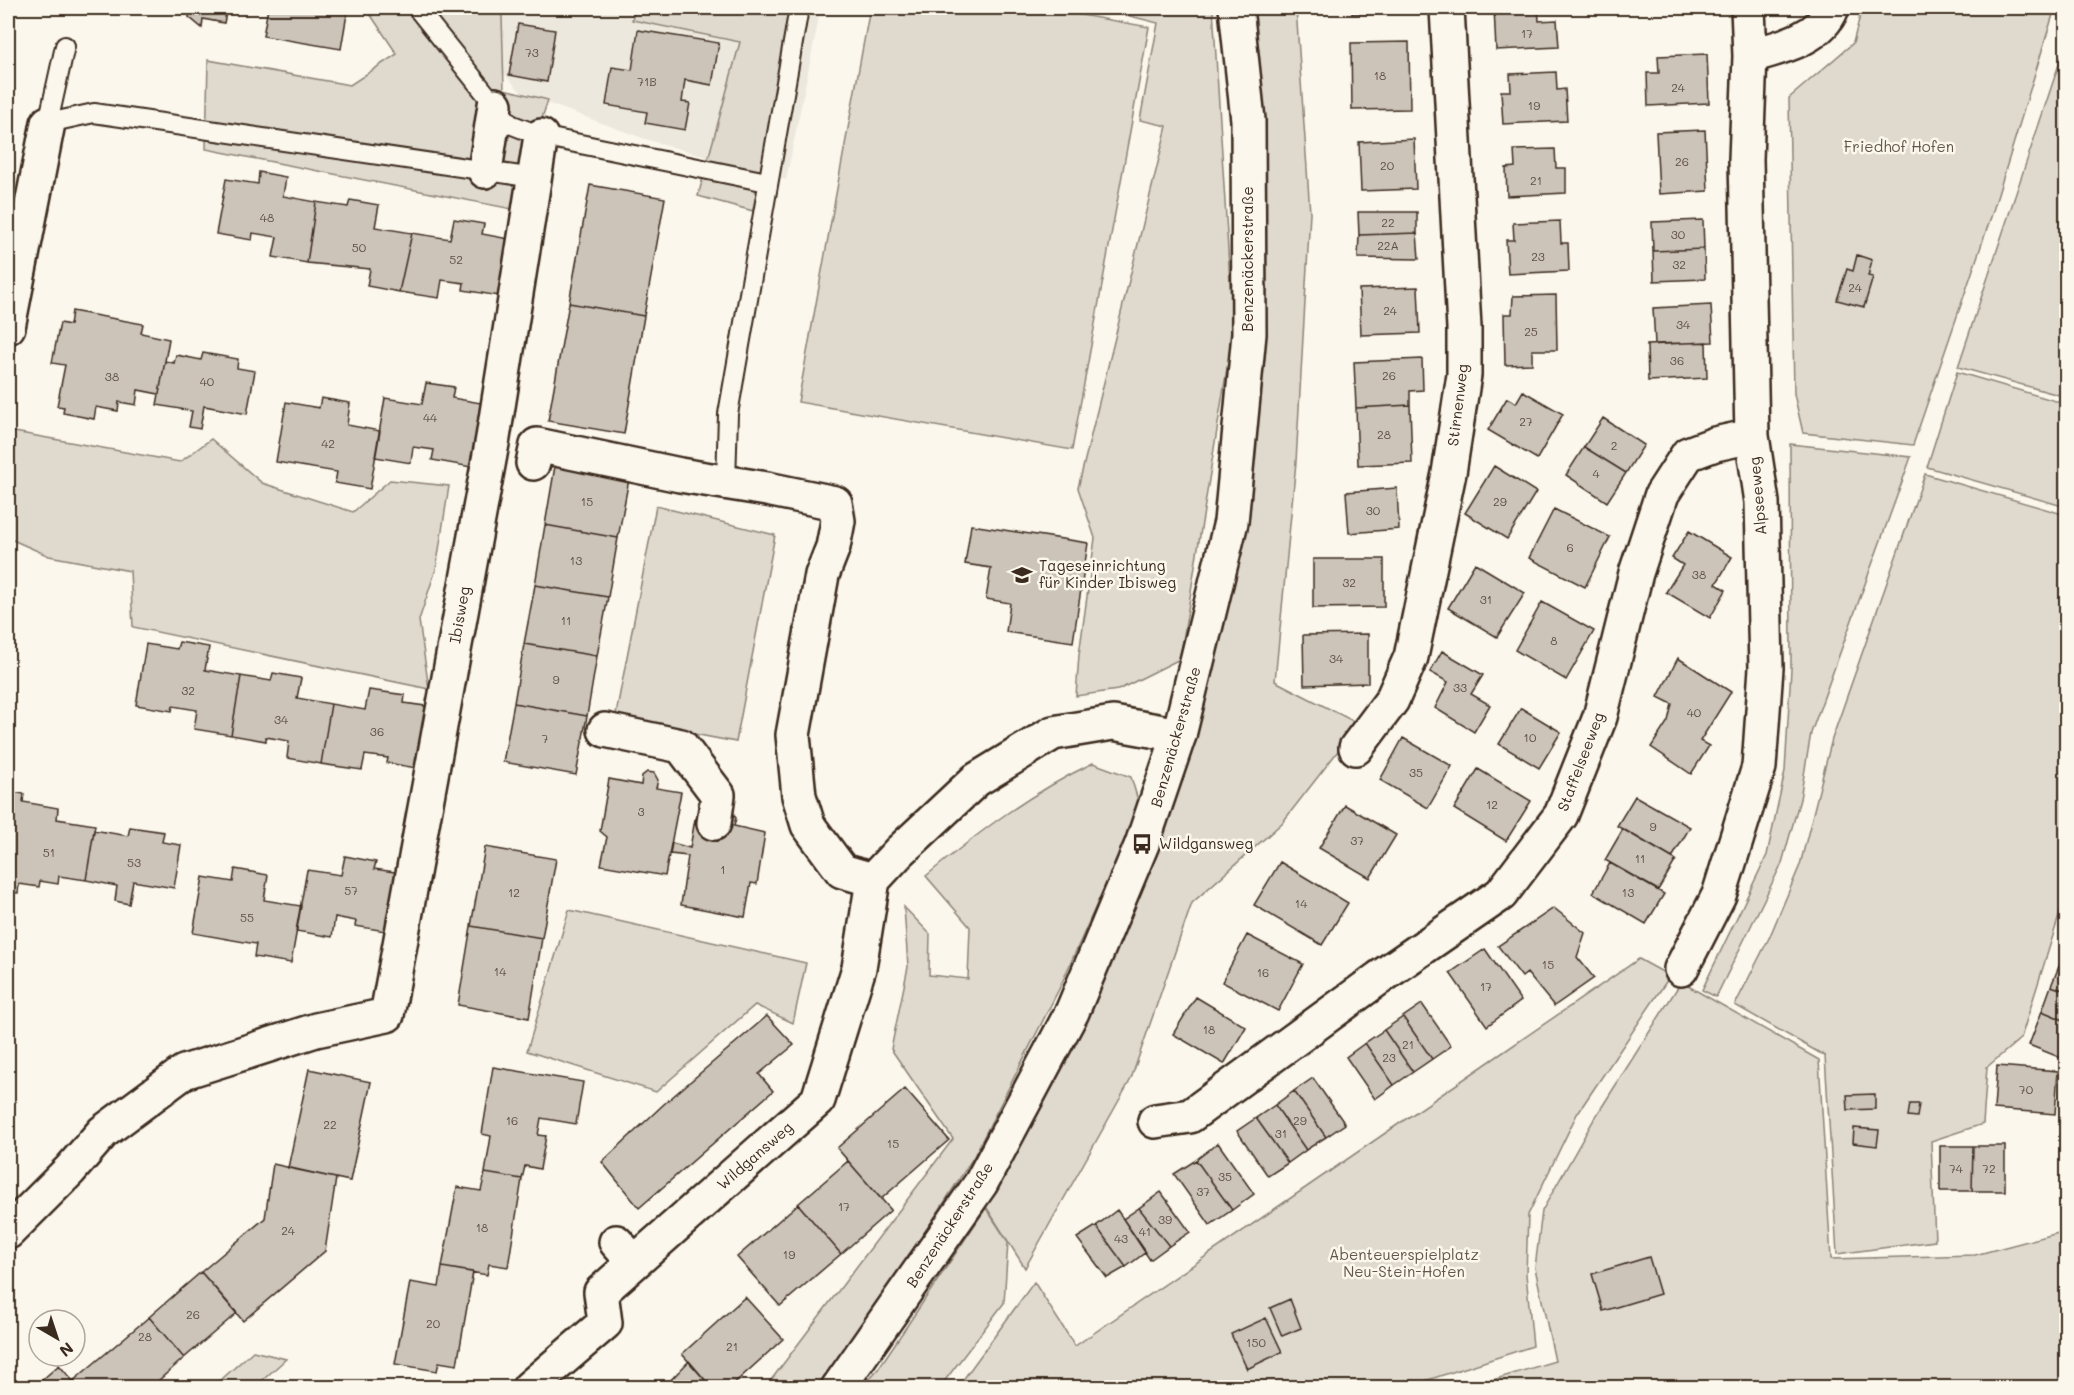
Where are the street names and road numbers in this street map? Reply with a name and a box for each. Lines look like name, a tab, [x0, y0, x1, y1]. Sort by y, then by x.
street label: Benzenäckerstraße	[1237, 186, 1257, 332]
street label: Stirnenweg	[1442, 362, 1472, 447]
street label: Alpseeweg	[1744, 456, 1770, 536]
street label: Ibisweg	[444, 584, 474, 645]
street label: Benzenäckerstraße	[1145, 664, 1205, 809]
street label: Staffelseeweg	[1552, 709, 1608, 814]
street label: Wildgansweg	[712, 1117, 797, 1194]
street label: Benzenäckerstraße	[901, 1158, 997, 1291]

